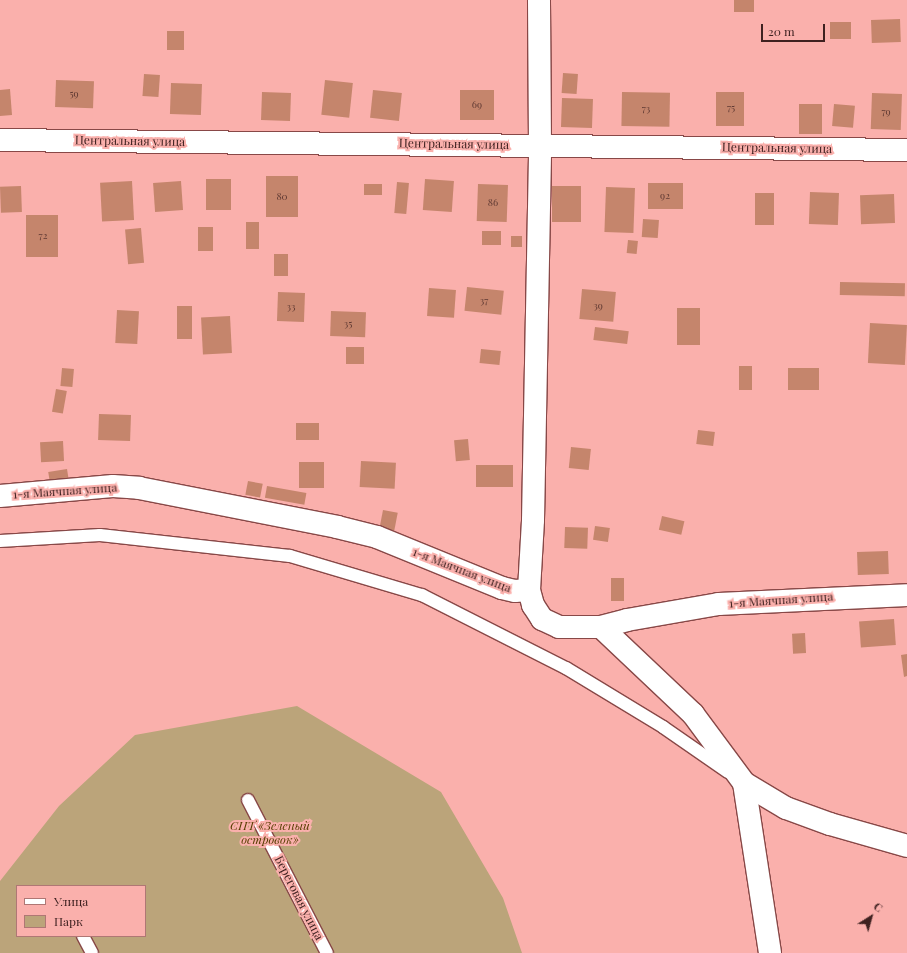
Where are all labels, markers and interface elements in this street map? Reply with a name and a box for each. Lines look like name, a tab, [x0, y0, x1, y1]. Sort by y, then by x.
scale bar	[763, 16, 827, 42]
text: 20 m	[768, 23, 795, 39]
house number: 59	[69, 88, 79, 100]
house number: 69	[472, 99, 482, 111]
house number: 75	[727, 102, 735, 114]
house number: 73	[642, 103, 650, 115]
house number: 79	[881, 106, 891, 118]
street label: Центральная улица	[75, 133, 185, 149]
street label: Центральная улица	[399, 136, 509, 152]
street label: Центральная улица	[722, 140, 832, 156]
house number: 92	[660, 190, 670, 202]
house number: 80	[276, 191, 288, 203]
house number: 86	[488, 197, 498, 209]
house number: 72	[39, 230, 47, 242]
house number: 37	[480, 295, 488, 307]
house number: 39	[593, 300, 603, 312]
house number: 33	[286, 301, 296, 313]
house number: 35	[344, 318, 352, 330]
street label: 1-я Маячная улица	[12, 480, 118, 502]
street label: 1-я Маячная улица	[411, 545, 513, 595]
street label: 1-я Маячная улица	[728, 589, 834, 611]
park label: СНТ «Зеленый островок»	[230, 819, 310, 847]
street label: Береговая улица	[272, 853, 326, 943]
legend	[16, 885, 146, 937]
text: Улица	[54, 893, 88, 909]
north arrow	[851, 897, 891, 937]
text: С	[871, 899, 886, 915]
text: Парк	[54, 913, 83, 929]

